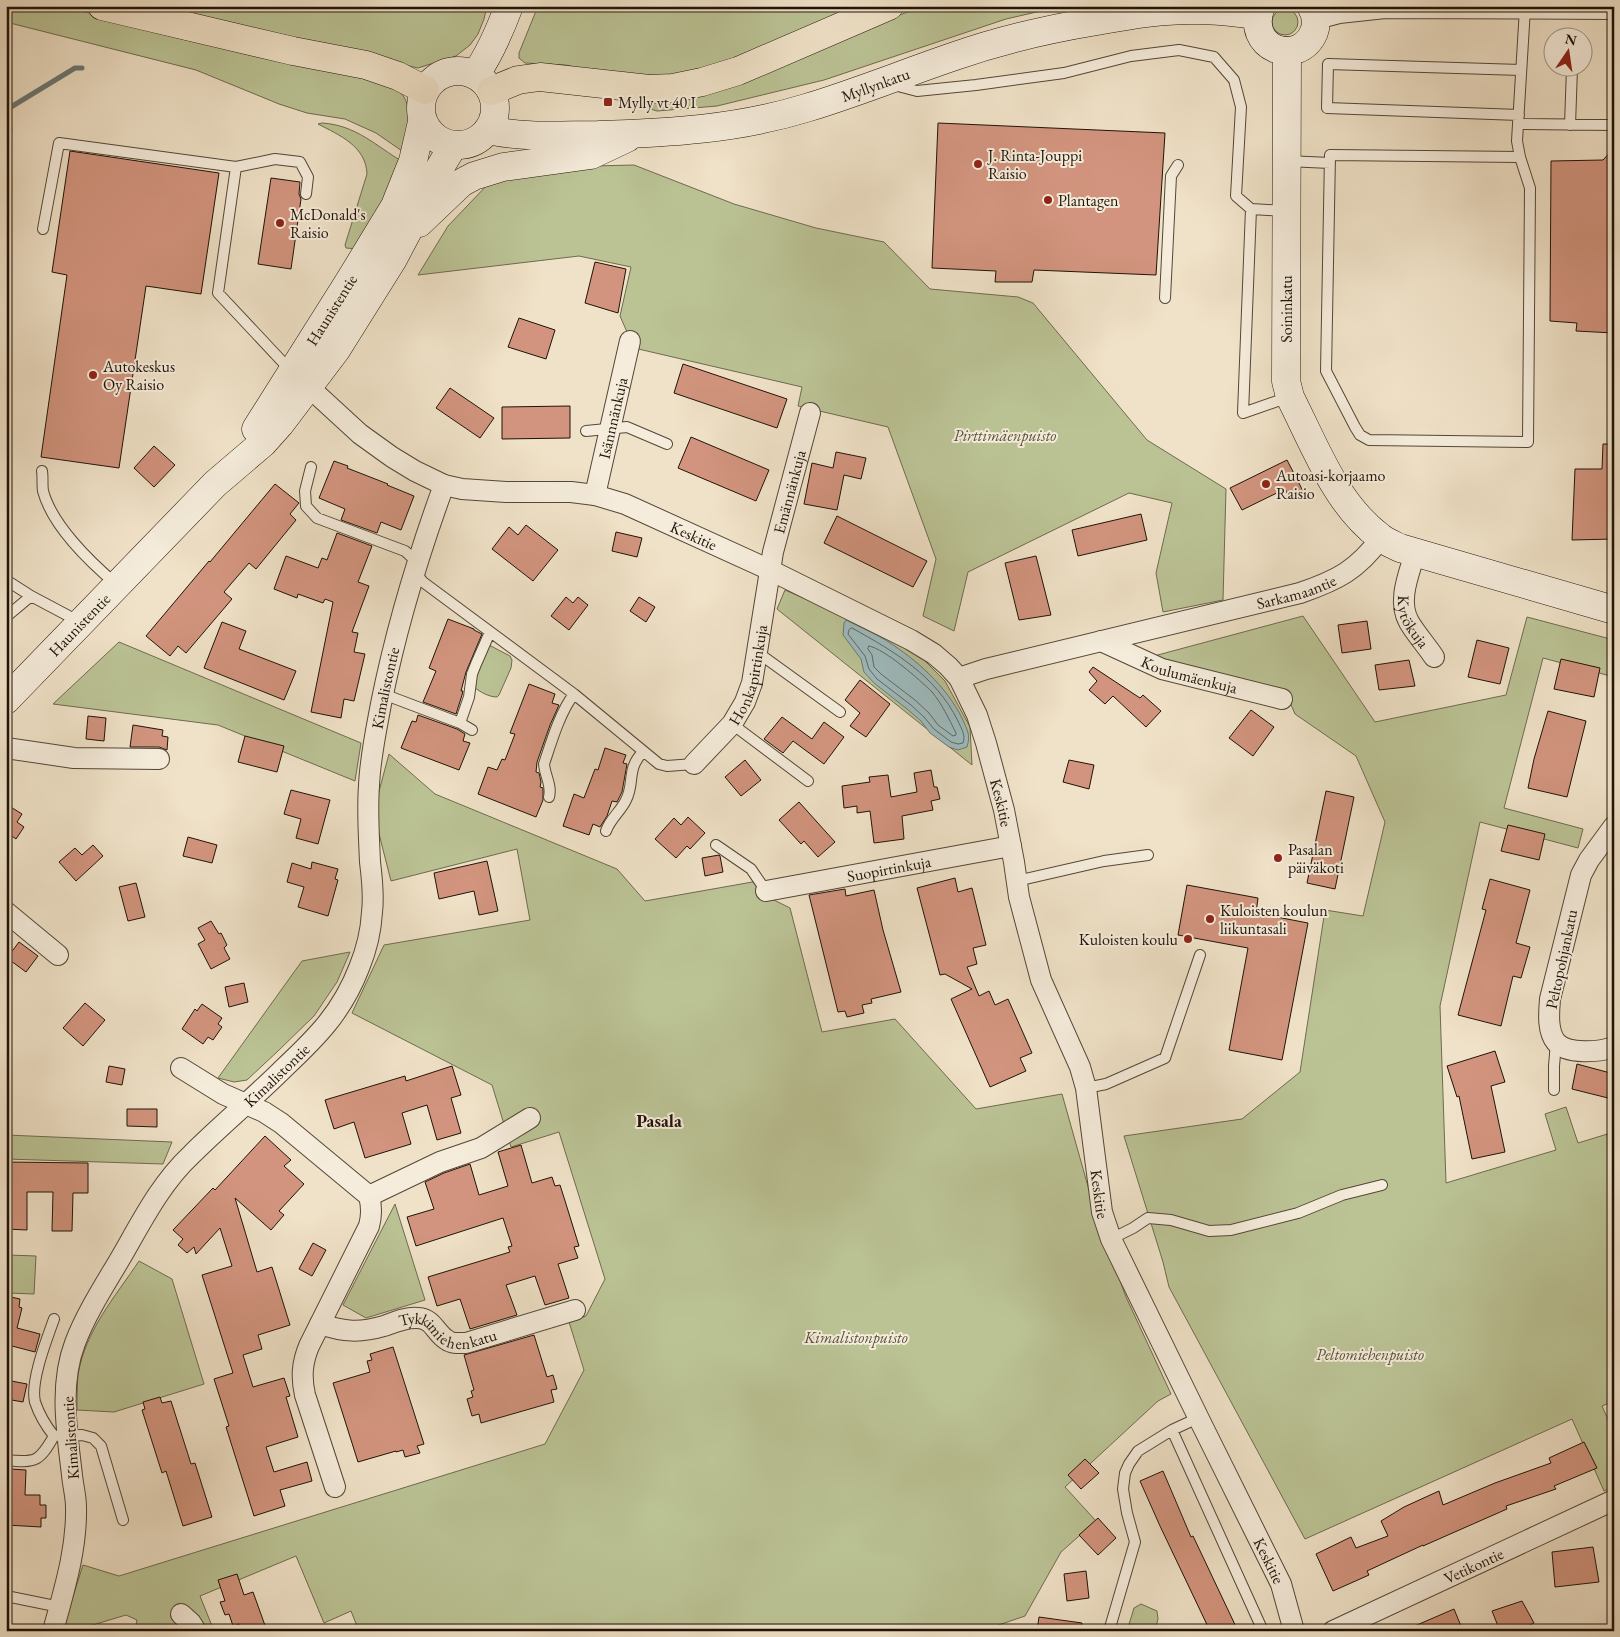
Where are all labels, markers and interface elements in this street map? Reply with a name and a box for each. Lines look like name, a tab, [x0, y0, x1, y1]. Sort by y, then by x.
north arrow	[1542, 28, 1592, 78]
text: N	[1563, 29, 1579, 50]
street label: Myllynkatu	[838, 63, 913, 107]
place label: Mylly vt 40 I	[618, 92, 696, 113]
marker: Mylly vt 40 I	[602, 96, 614, 108]
place label: J. Rinta-Jouppi Raisio	[986, 145, 1082, 184]
marker: J. Rinta-Jouppi Raisio	[972, 158, 984, 170]
place label: Plantagen	[1058, 190, 1119, 211]
marker: Plantagen	[1042, 194, 1054, 206]
place label: McDonald's Raisio	[290, 204, 366, 243]
marker: McDonald's Raisio	[274, 217, 286, 229]
street label: Haunistentie	[301, 271, 362, 350]
street label: Soininkatu	[1276, 275, 1297, 343]
place label: Autokeskus Oy Raisio	[102, 356, 175, 395]
marker: Autokeskus Oy Raisio	[87, 369, 99, 381]
street label: Isännnänkuja	[594, 375, 633, 461]
park label: Pirttimäenpuisto	[954, 425, 1056, 446]
street label: Emännänkuja	[768, 447, 811, 536]
place label: Autoasi-korjaamo Raisio	[1275, 465, 1386, 504]
marker: Autoasi-korjaamo Raisio	[1260, 478, 1272, 490]
street label: Keskitie	[667, 516, 720, 555]
street label: Sarkamaantie	[1254, 570, 1340, 614]
street label: Haunistentie	[44, 589, 115, 661]
street label: Kytökuja	[1393, 595, 1434, 653]
street label: Honkapirtinkuja	[724, 622, 772, 729]
street label: Kimalistontie	[366, 645, 404, 731]
street label: Koulumäenkuja	[1138, 651, 1240, 699]
street label: Keskitie	[985, 776, 1017, 829]
place label: Pasalan päiväkoti	[1288, 839, 1344, 878]
street label: Suopirtinkuja	[845, 851, 933, 887]
marker: Pasalan päiväkoti	[1272, 852, 1284, 864]
place label: Kuloisten koulun liikuntasali	[1220, 900, 1328, 939]
street label: Peltopohjankatu	[1541, 907, 1582, 1011]
marker: Kuloisten koulun liikuntasali	[1204, 913, 1216, 925]
place label: Kuloisten koulu	[1079, 929, 1179, 950]
marker: Kuloisten koulu	[1182, 933, 1194, 945]
street label: Kimalistontie	[239, 1039, 314, 1112]
district label: Pasala	[636, 1109, 682, 1132]
street label: Keskitie	[1086, 1168, 1114, 1222]
street label: Tykkimiehenkatu	[396, 1308, 500, 1354]
park label: Kimalistonpuisto	[803, 1327, 908, 1348]
park label: Peltomiehenpuisto	[1316, 1344, 1424, 1365]
street label: Kimalistontie	[57, 1396, 84, 1480]
street label: Keskitie	[1249, 1534, 1289, 1587]
street label: Vetikontie	[1441, 1543, 1507, 1589]

